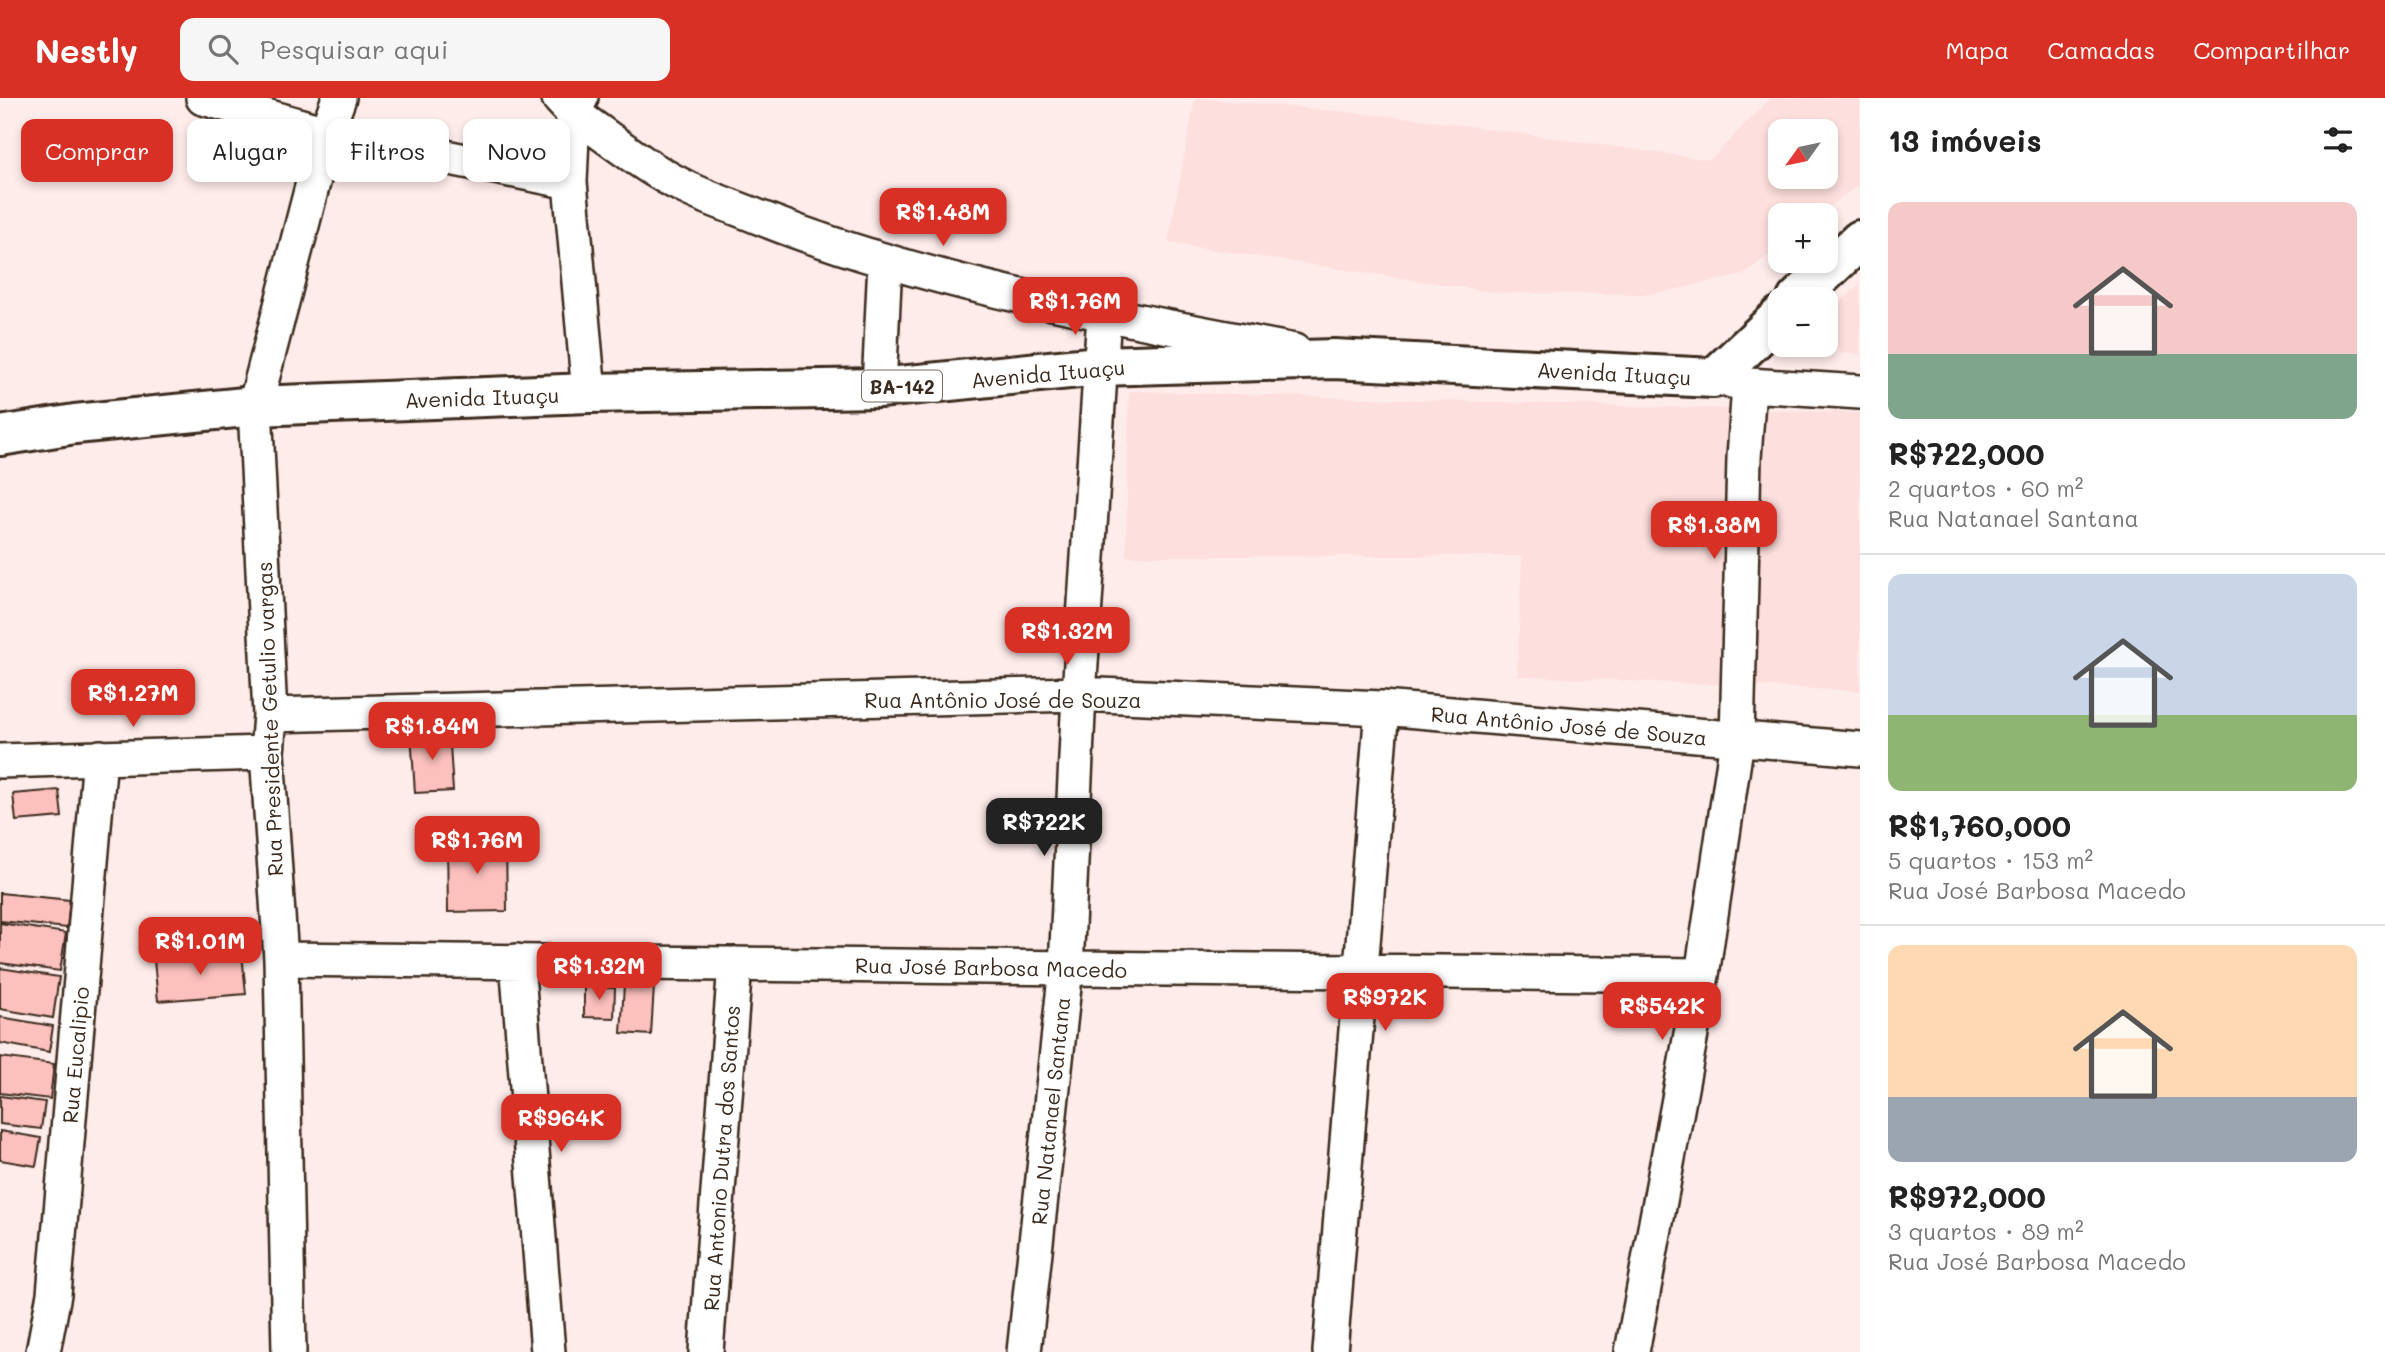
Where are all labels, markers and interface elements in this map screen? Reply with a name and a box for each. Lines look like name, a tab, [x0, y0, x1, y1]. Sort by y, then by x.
search box	[180, 18, 670, 81]
text: Nestly	[35, 28, 138, 71]
icon: search	[204, 30, 242, 68]
text: Pesquisar aqui	[260, 32, 449, 66]
text: Mapa	[1945, 34, 2009, 65]
text: Camadas	[2047, 34, 2155, 65]
text: Compartilhar	[2193, 34, 2350, 65]
chip: Comprar	[21, 119, 173, 182]
chip: Alugar	[187, 119, 312, 182]
chip: Filtros	[326, 119, 449, 182]
chip: Novo	[463, 119, 570, 182]
north arrow	[1768, 119, 1838, 189]
map controls	[1768, 119, 1838, 357]
text: 13 imóveis	[1888, 120, 2042, 160]
icon: filters	[2319, 121, 2357, 159]
pin: R$1.48M	[878, 188, 1008, 248]
text: R$1.48M	[896, 196, 990, 226]
button: +	[1768, 203, 1838, 273]
icon: home	[2060, 248, 2186, 374]
pin: R$1.76M	[1010, 278, 1140, 337]
text: R$1.76M	[1029, 285, 1121, 315]
button: −	[1768, 287, 1838, 357]
street label: Avenida Ituaçu	[970, 353, 1126, 393]
street label: Avenida Ituaçu	[1536, 355, 1692, 391]
road number: BA-142	[862, 370, 942, 402]
street label: Avenida Ituaçu	[404, 381, 560, 413]
text: R$722,000	[1888, 433, 2045, 473]
text: 2 quartos · 60 m²	[1888, 473, 2084, 503]
pin: R$1.38M	[1649, 502, 1779, 561]
text: Rua Natanael Santana	[1888, 503, 2139, 533]
text: R$1.38M	[1667, 509, 1761, 539]
street label: Rua Presidente Getulio vargas	[250, 561, 288, 877]
pin: R$1.32M	[1002, 608, 1132, 667]
text: R$1.32M	[1021, 615, 1113, 645]
icon: home	[2060, 620, 2186, 746]
pin: R$1.27M	[68, 670, 198, 729]
text: R$1.27M	[87, 677, 179, 707]
street label: Rua Antônio José de Souza	[864, 686, 1142, 713]
street label: Rua Antônio José de Souza	[1430, 699, 1708, 751]
pin: R$1.84M	[367, 702, 497, 762]
text: R$1.84M	[385, 710, 479, 740]
pin: R$722K	[987, 798, 1101, 858]
text: R$1,760,000	[1888, 805, 2071, 845]
text: R$722K	[1002, 806, 1086, 836]
pin: R$1.76M	[412, 816, 542, 876]
text: R$1.76M	[431, 824, 523, 854]
text: 5 quartos · 153 m²	[1888, 845, 2093, 875]
text: Rua José Barbosa Macedo	[1888, 875, 2186, 905]
pin: R$1.01M	[135, 918, 265, 977]
text: R$1.01M	[155, 925, 246, 955]
pin: R$1.32M	[534, 942, 664, 1002]
text: R$1.32M	[553, 950, 645, 980]
street label: Rua José Barbosa Macedo	[855, 951, 1127, 983]
pin: R$972K	[1328, 974, 1442, 1033]
text: R$972K	[1343, 981, 1427, 1011]
pin: R$542K	[1605, 982, 1719, 1042]
street label: Rua Eucalipio	[56, 985, 94, 1125]
text: R$542K	[1619, 990, 1705, 1020]
icon: home	[2060, 991, 2186, 1117]
street label: Rua Natanael Santana	[1025, 996, 1075, 1226]
street label: Rua Antonio Dutra dos Santos	[697, 1004, 745, 1312]
pin: R$964K	[504, 1094, 618, 1154]
text: R$964K	[517, 1102, 605, 1132]
text: R$972,000	[1888, 1176, 2046, 1216]
text: 3 quartos · 89 m²	[1888, 1216, 2084, 1246]
text: Rua José Barbosa Macedo	[1888, 1246, 2186, 1276]

